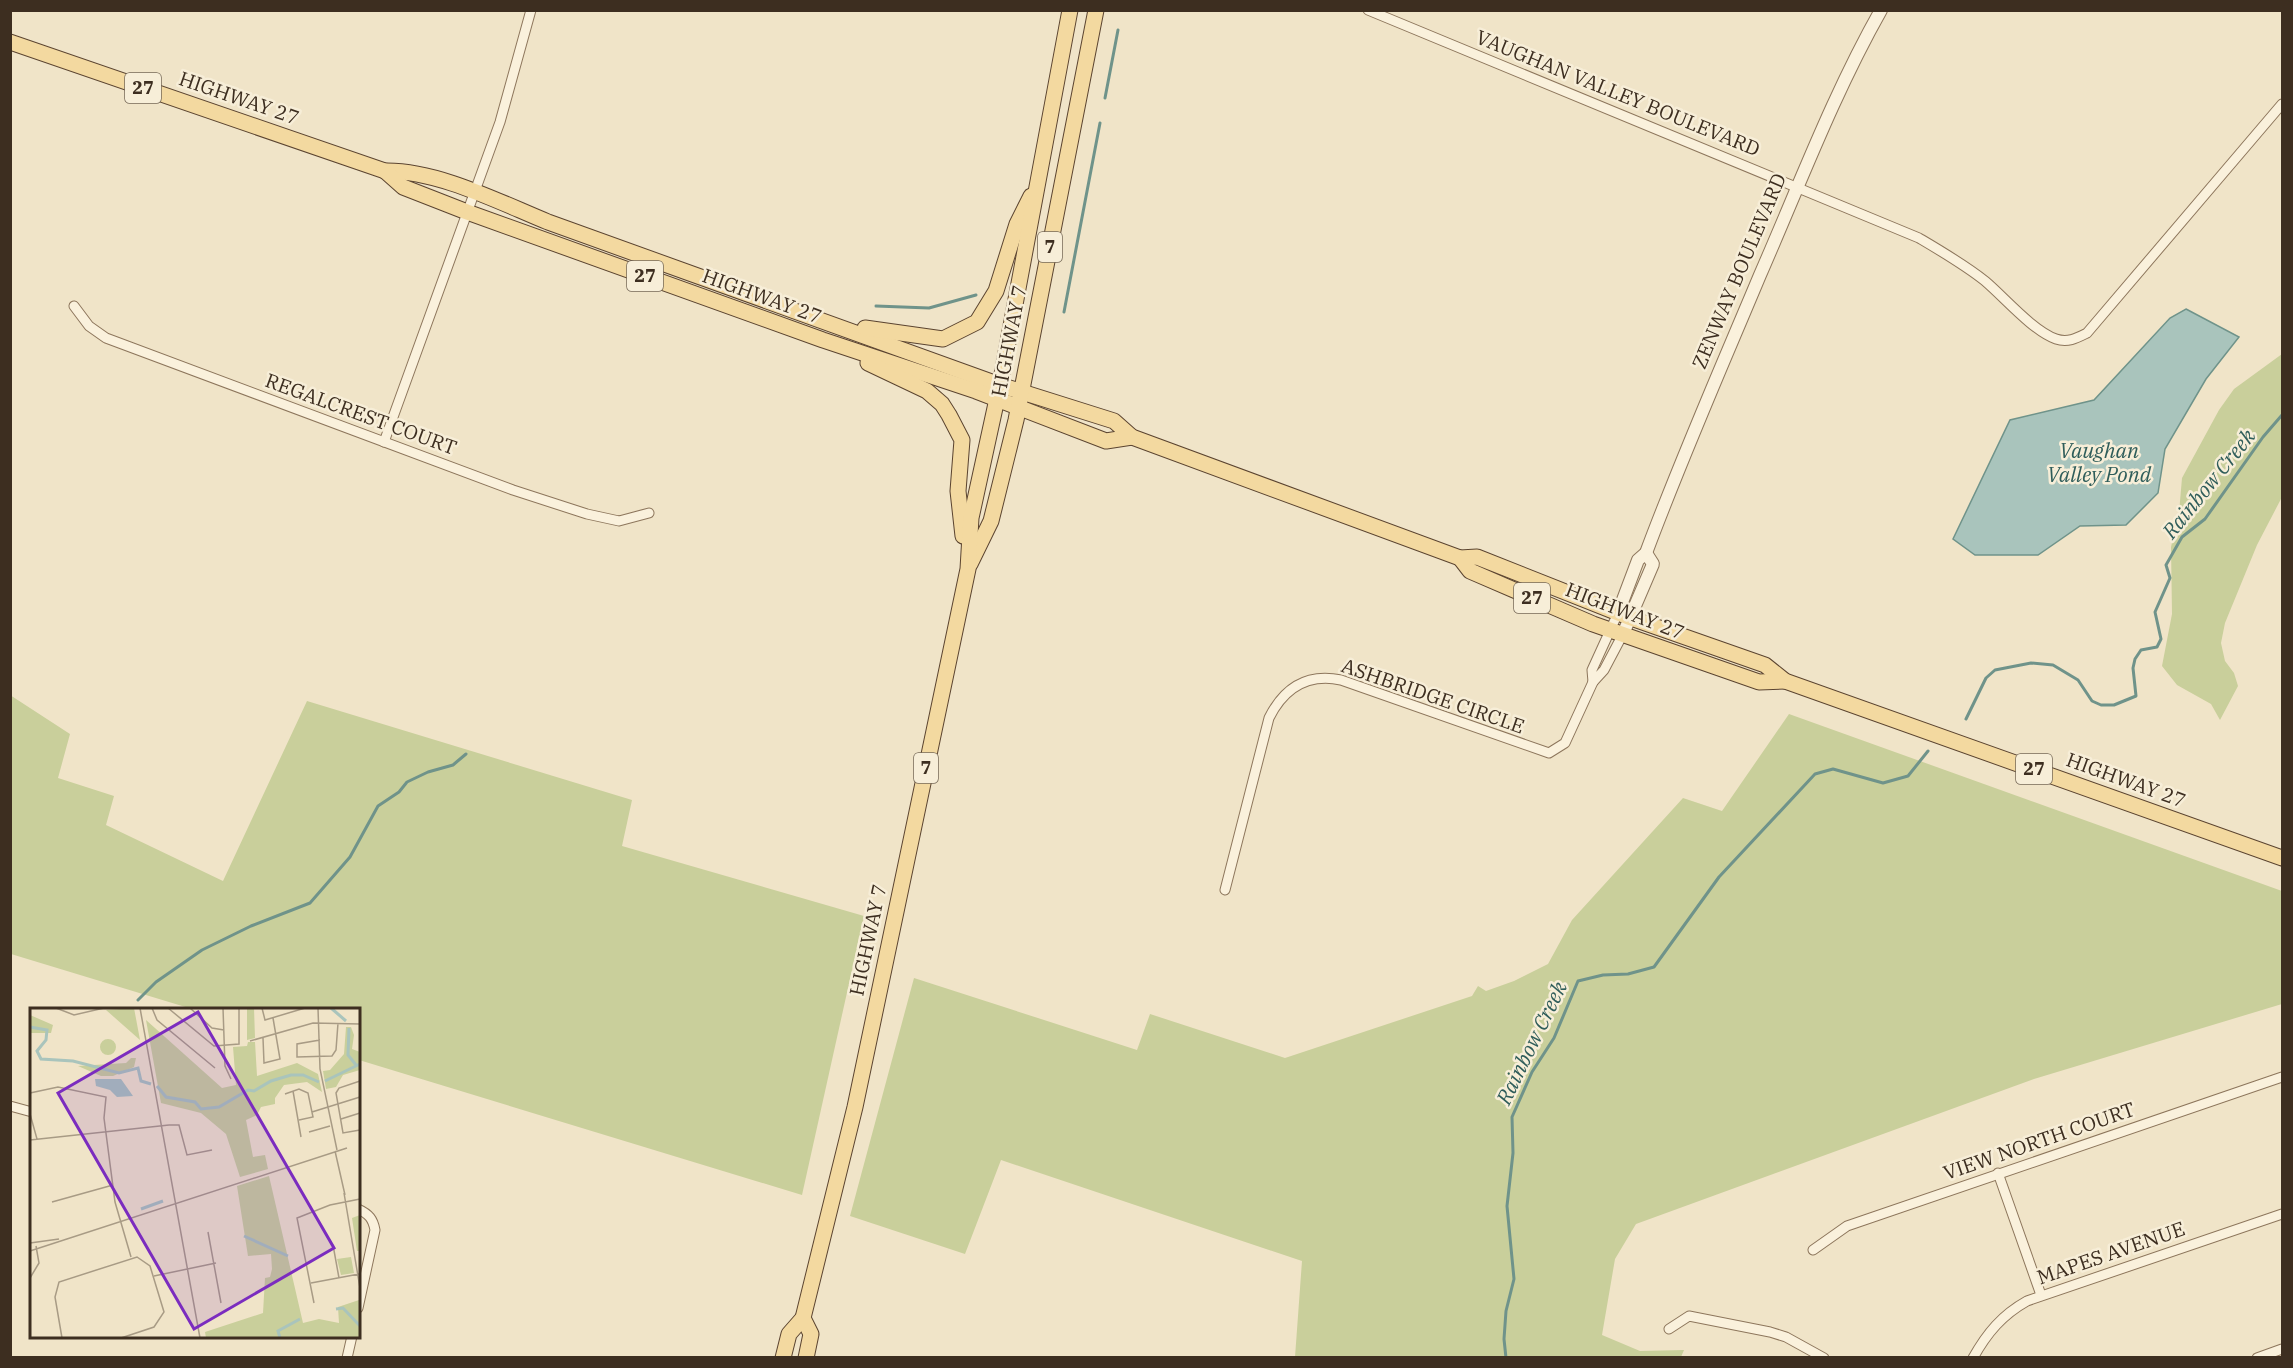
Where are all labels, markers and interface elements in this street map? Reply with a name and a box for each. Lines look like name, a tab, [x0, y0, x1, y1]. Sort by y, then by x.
street label: VAUGHAN VALLEY BOULEVARD	[1472, 23, 1764, 162]
street label: HIGHWAY 27	[175, 64, 303, 131]
road number: 27	[125, 73, 161, 103]
street label: ZENWAY BOULEVARD	[1685, 169, 1792, 373]
road number: 7	[1038, 232, 1062, 262]
road number: 27	[627, 261, 663, 291]
street label: HIGHWAY 27	[699, 261, 826, 330]
street label: HIGHWAY 7	[984, 283, 1033, 399]
street label: REGALCREST COURT	[262, 366, 461, 461]
water label: Rainbow Creek	[2155, 422, 2262, 545]
water label: Vaughan Valley Pond	[2047, 436, 2152, 488]
street label: HIGHWAY 27	[1562, 575, 1689, 646]
road number: 27	[1514, 583, 1550, 613]
street label: ASHBRIDGE CIRCLE	[1338, 652, 1528, 740]
street label: HIGHWAY 27	[2063, 745, 2190, 814]
road number: 7	[914, 753, 938, 783]
road number: 27	[2016, 754, 2052, 784]
street label: HIGHWAY 7	[843, 882, 893, 998]
water label: Rainbow Creek	[1489, 976, 1573, 1110]
inset map	[30, 1008, 360, 1338]
street label: VIEW NORTH COURT	[1939, 1095, 2138, 1186]
street label: MAPES AVENUE	[2033, 1215, 2188, 1290]

